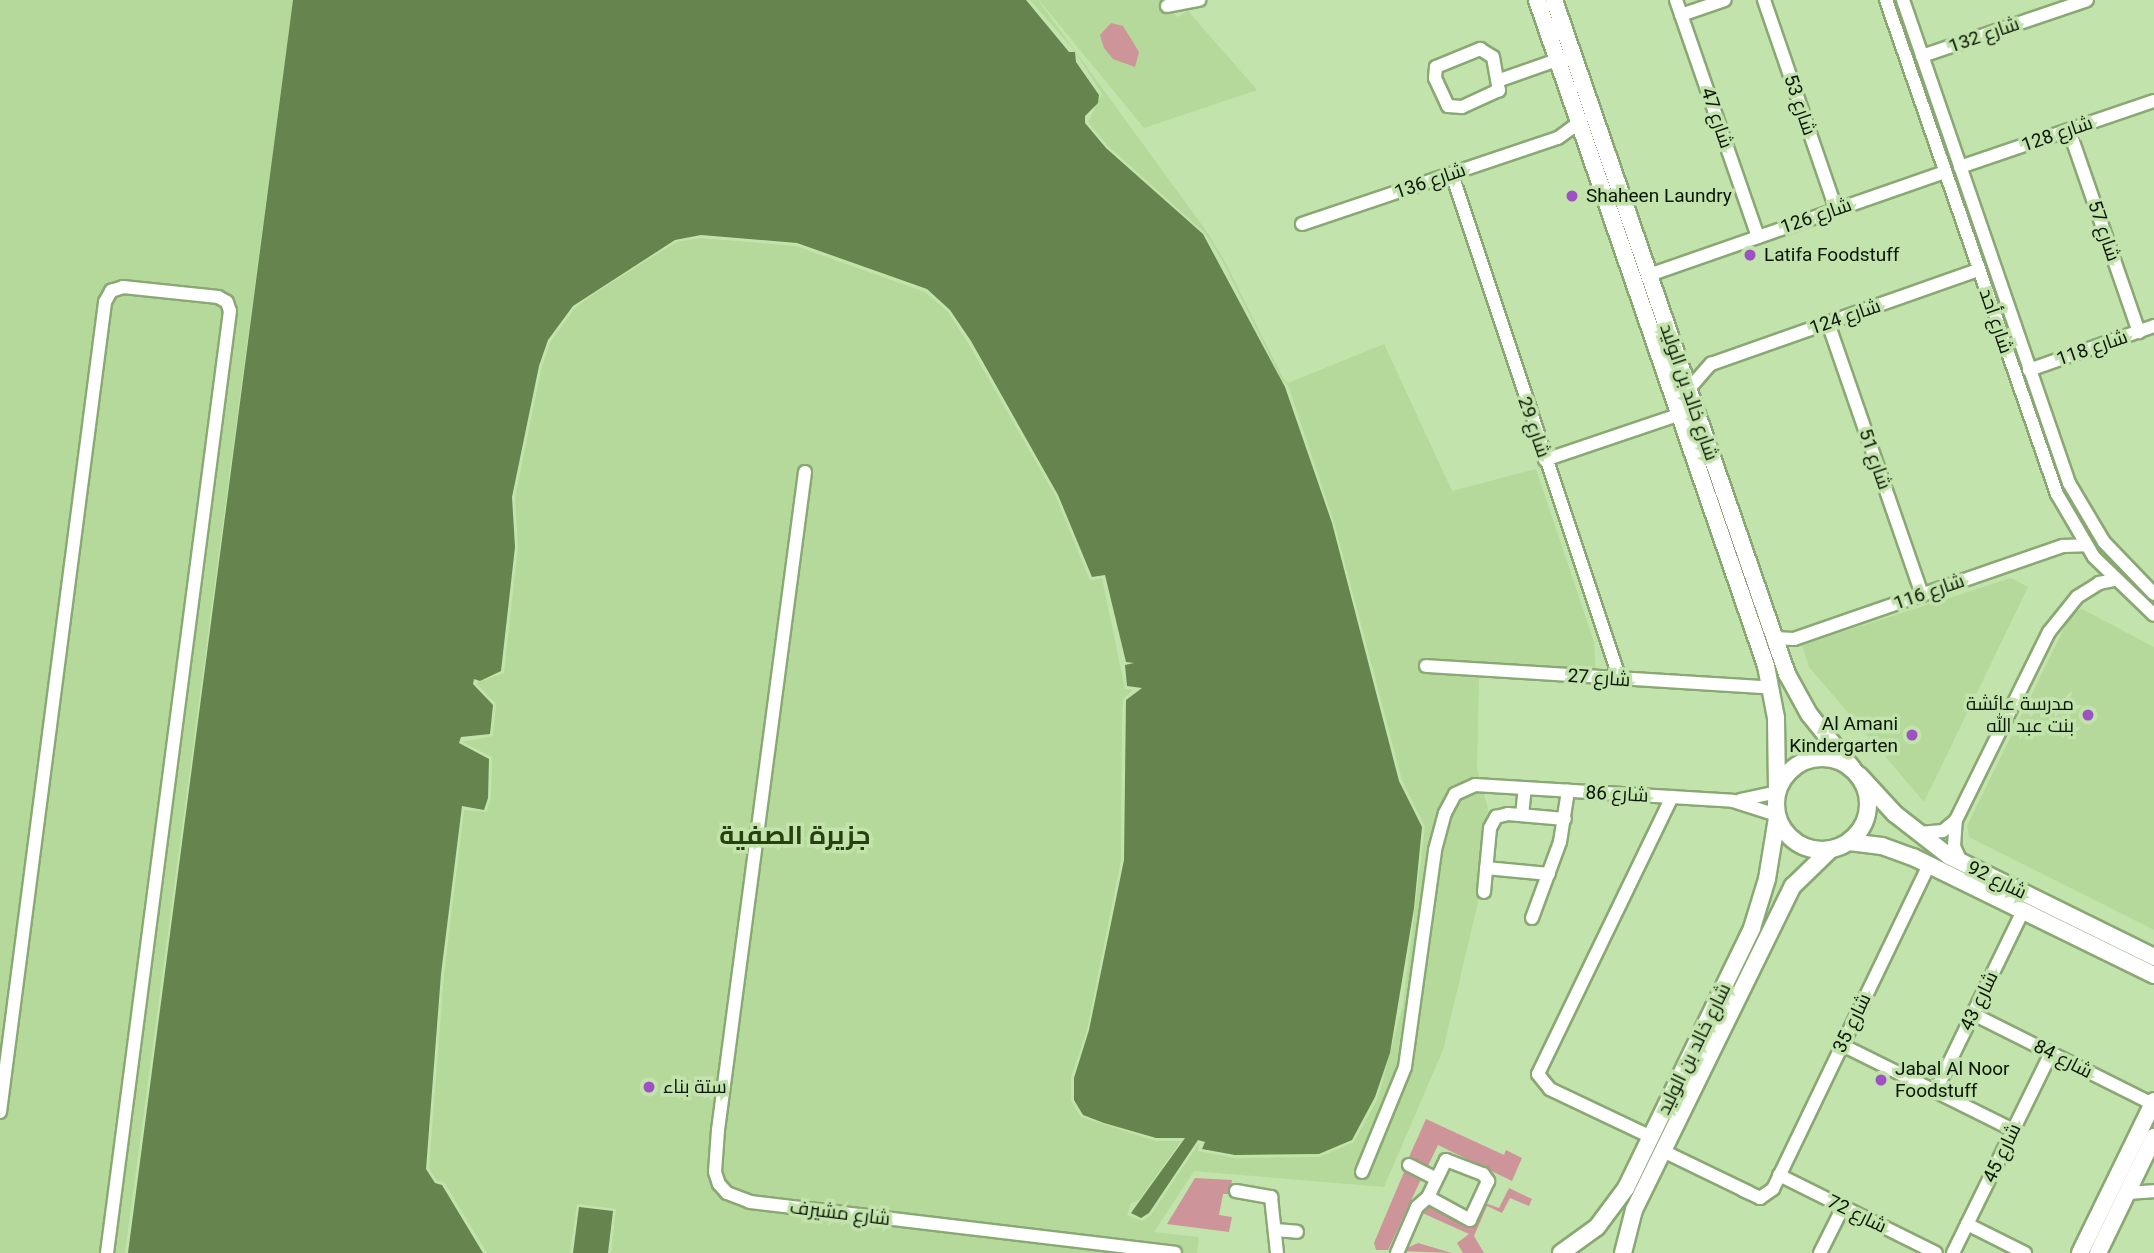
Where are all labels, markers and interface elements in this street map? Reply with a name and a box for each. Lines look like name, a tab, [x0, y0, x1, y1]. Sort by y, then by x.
street label: شارع 132	[1946, 12, 2022, 58]
street label: شارع 53	[1779, 72, 1821, 138]
street label: شارع 47	[1696, 85, 1738, 151]
street label: شارع 128	[2019, 111, 2095, 157]
street label: شارع 136	[1392, 158, 1468, 204]
place label: Shaheen Laundry	[1586, 185, 1732, 207]
marker: Shaheen Laundry	[1564, 188, 1580, 204]
street label: شارع 126	[1778, 193, 1854, 239]
street label: شارع 57	[2083, 198, 2125, 264]
place label: Latifa Foodstuff	[1764, 244, 1899, 266]
marker: Latifa Foodstuff	[1742, 247, 1758, 263]
street label: شارع أحد	[1974, 285, 2018, 357]
street label: شارع 124	[1807, 294, 1883, 340]
street label: شارع خالد بن الوليد	[1655, 321, 1723, 463]
street label: شارع 118	[2054, 325, 2130, 371]
street label: شارع 29	[1513, 394, 1555, 460]
street label: شارع 51	[1854, 426, 1896, 492]
street label: شارع 116	[1891, 569, 1967, 615]
street label: شارع 27	[1567, 664, 1631, 692]
place label: مدرسة عائشة بنت عبد الله	[1966, 693, 2074, 737]
marker: مدرسة عائشة بنت عبد الله	[2080, 707, 2096, 723]
place label: Al Amani Kindergarten	[1789, 713, 1898, 757]
marker: Al Amani Kindergarten	[1904, 727, 1920, 743]
street label: شارع 86	[1585, 781, 1649, 807]
district label: جزيرة الصفية	[719, 820, 871, 852]
street label: شارع 92	[1964, 856, 2030, 904]
street label: شارع 43	[1955, 968, 2003, 1034]
street label: شارع خالد بن الوليد	[1652, 980, 1736, 1118]
street label: شارع 35	[1828, 990, 1876, 1056]
street label: شارع 84	[2030, 1035, 2096, 1083]
place label: Jabal Al Noor Foodstuff	[1895, 1058, 2010, 1102]
marker: Jabal Al Noor Foodstuff	[1873, 1072, 1889, 1088]
place label: ستة بناء	[663, 1076, 727, 1098]
marker: ستة بناء	[641, 1079, 657, 1095]
street label: شارع 45	[1978, 1120, 2026, 1186]
street label: شارع 72	[1824, 1190, 1890, 1238]
street label: شارع مشيرف	[789, 1196, 891, 1230]

